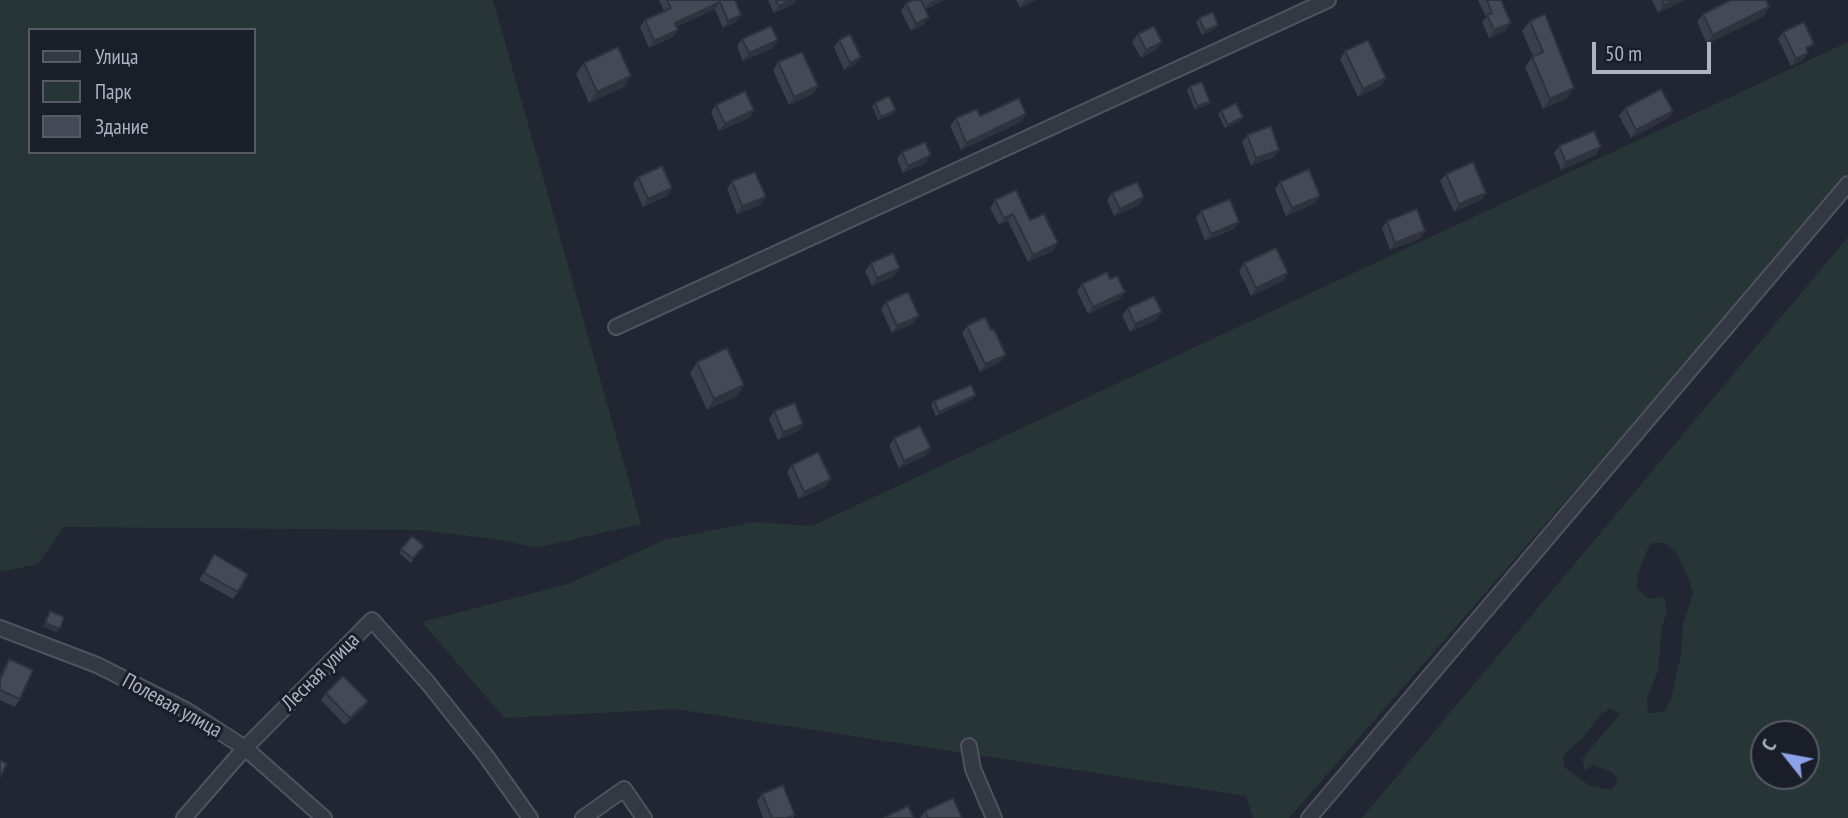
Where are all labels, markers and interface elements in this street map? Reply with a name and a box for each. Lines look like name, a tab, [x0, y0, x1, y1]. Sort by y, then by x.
legend	[28, 28, 256, 154]
scale bar	[1596, 28, 1715, 72]
text: 50 m	[1605, 40, 1642, 67]
text: Улица	[95, 43, 138, 70]
text: Парк	[95, 78, 132, 105]
text: Здание	[95, 113, 149, 140]
street label: Лесная улица	[277, 628, 365, 716]
street label: Полевая улица	[118, 668, 226, 744]
north arrow	[1750, 720, 1820, 790]
text: С	[1756, 735, 1781, 755]

